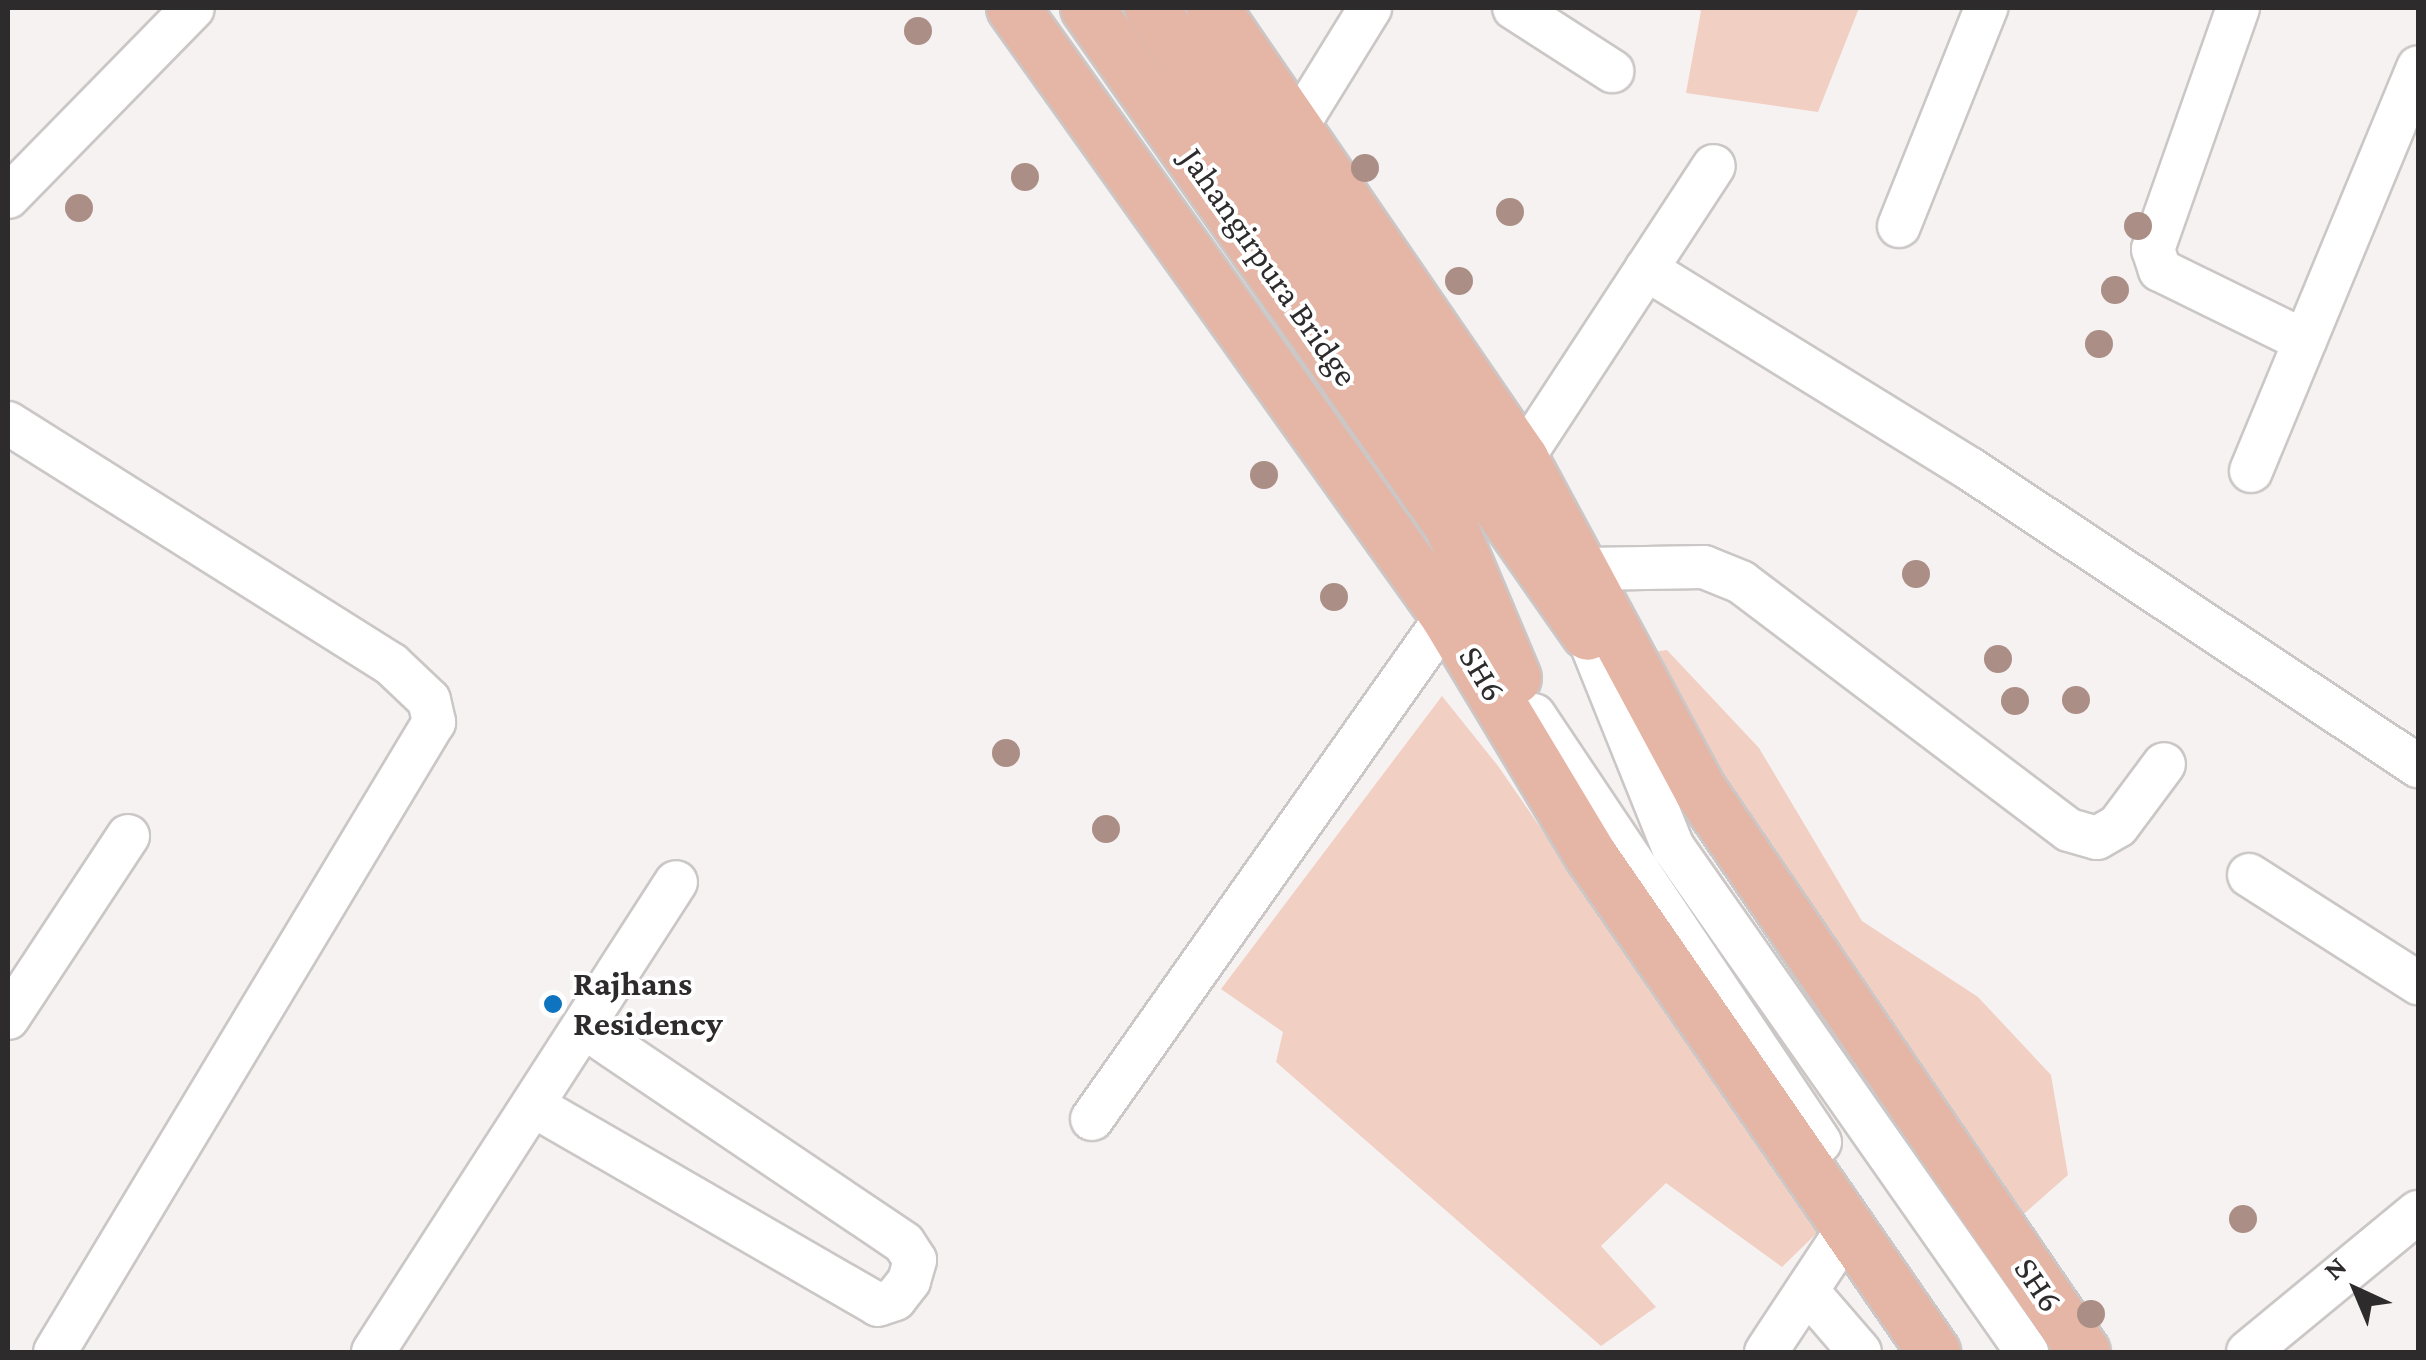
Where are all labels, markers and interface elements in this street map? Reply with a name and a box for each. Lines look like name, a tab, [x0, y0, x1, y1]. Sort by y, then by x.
street label: Jahangirpura Bridge	[1171, 140, 1367, 394]
street label: SH6	[1449, 639, 1515, 709]
place label: Rajhans Residency	[573, 963, 723, 1045]
marker: Rajhans Residency	[542, 993, 564, 1015]
north arrow	[2306, 1240, 2406, 1340]
street label: SH6	[2005, 1250, 2071, 1320]
text: N	[2317, 1250, 2352, 1286]

